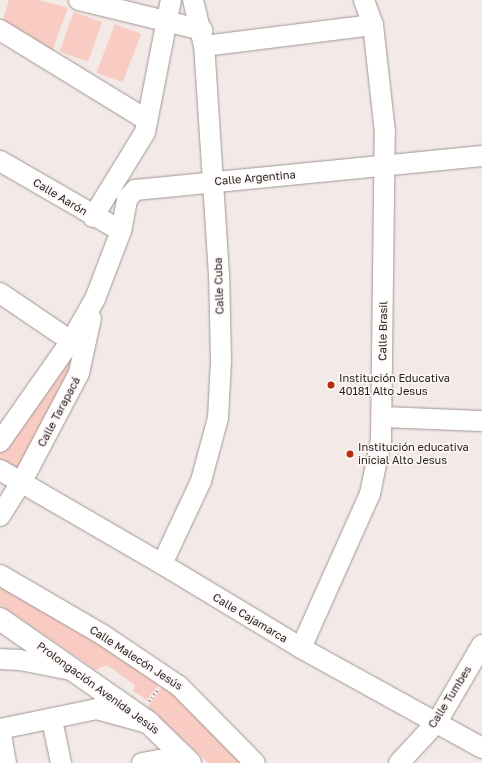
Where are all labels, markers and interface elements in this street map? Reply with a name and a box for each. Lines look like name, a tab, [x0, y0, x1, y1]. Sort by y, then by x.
street label: Calle Argentina	[214, 168, 296, 188]
street label: Calle Aarón	[31, 176, 89, 218]
street label: Calle Cuba	[211, 257, 227, 315]
street label: Calle Brasil	[376, 301, 390, 361]
place label: Institución Educativa 40181 Alto Jesus	[339, 372, 450, 398]
street label: Calle Tarapacá	[35, 375, 83, 449]
marker: Institución Educativa 40181 Alto Jesus	[326, 380, 336, 390]
place label: Institución educativa inicial Alto Jesus	[358, 441, 469, 467]
marker: Institución educativa inicial Alto Jesus	[345, 449, 355, 459]
street label: Calle Cajamarca	[210, 590, 290, 646]
street label: Calle Malecón Jesús	[87, 623, 185, 693]
street label: Prolongación Avenida Jesús	[34, 639, 162, 737]
street label: Calle Tumbes	[426, 663, 474, 731]

